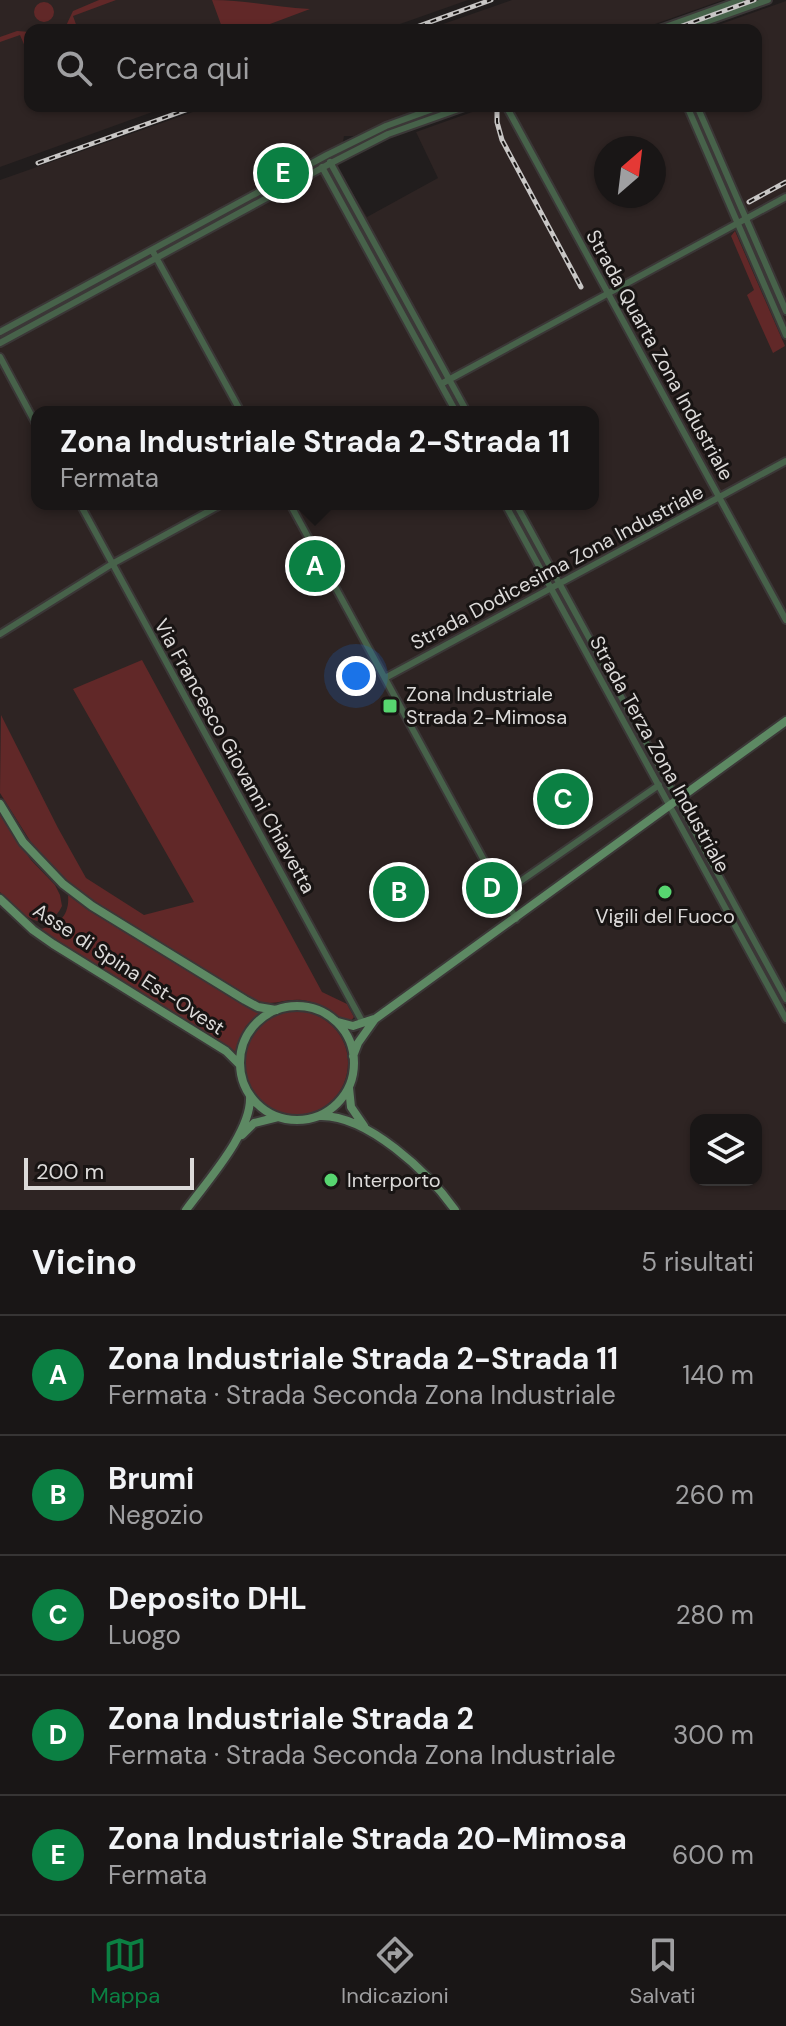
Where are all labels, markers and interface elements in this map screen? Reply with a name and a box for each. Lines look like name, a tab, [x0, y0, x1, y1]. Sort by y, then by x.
search box	[24, 24, 762, 112]
icon: search	[52, 46, 96, 90]
text: Cerca qui	[116, 49, 250, 88]
north arrow	[594, 136, 666, 208]
pin: E	[257, 143, 309, 203]
street label: Strada Quarta Zona Industriale	[580, 225, 740, 485]
popup	[31, 406, 599, 510]
text: Zona Industriale Strada 2-Strada 11	[60, 422, 570, 461]
text: Fermata	[60, 461, 159, 495]
street label: Strada Dodicesima Zona Industriale	[406, 479, 708, 655]
pin: A	[289, 536, 341, 596]
street label: Via Francesco Giovanni Chiavetta	[148, 614, 322, 898]
street label: Strada Terza Zona Industriale	[584, 631, 736, 877]
your location	[336, 656, 376, 696]
place label: Zona Industriale Strada 2-Mimosa	[406, 681, 567, 730]
marker: Zona Industriale Strada 2-Mimosa	[381, 697, 399, 715]
pin: C	[537, 769, 589, 829]
pin: D	[466, 858, 518, 918]
pin: B	[373, 862, 425, 922]
marker: Vigili del Fuoco	[656, 883, 674, 901]
street label: Asse di Spina Est-Ovest	[28, 897, 230, 1041]
place label: Vigili del Fuoco	[595, 903, 735, 929]
map controls	[690, 1114, 762, 1186]
button: layers	[690, 1114, 762, 1186]
scale bar	[24, 1154, 194, 1190]
text: 200 m	[36, 1157, 104, 1186]
place label: Interporto	[347, 1167, 441, 1193]
marker: Interporto	[322, 1171, 340, 1189]
text: Vicino	[32, 1240, 137, 1285]
text: 5 risultati	[641, 1245, 754, 1279]
text: Zona Industriale Strada 2-Strada 11	[108, 1339, 618, 1378]
text: A	[49, 1358, 67, 1392]
text: 140 m	[682, 1358, 754, 1392]
text: Fermata · Strada Seconda Zona Industriale	[108, 1378, 616, 1412]
text: Brumi	[108, 1459, 194, 1498]
text: B	[50, 1478, 66, 1512]
text: 260 m	[675, 1478, 754, 1512]
text: Negozio	[108, 1498, 204, 1532]
text: Deposito DHL	[108, 1579, 307, 1618]
text: C	[48, 1598, 68, 1632]
text: 280 m	[676, 1598, 754, 1632]
text: Luogo	[108, 1618, 181, 1652]
text: Zona Industriale Strada 2	[108, 1699, 474, 1738]
text: D	[49, 1718, 67, 1752]
text: 300 m	[673, 1718, 754, 1752]
text: Fermata · Strada Seconda Zona Industriale	[108, 1738, 616, 1772]
text: Zona Industriale Strada 20-Mimosa	[108, 1819, 627, 1858]
text: E	[50, 1838, 66, 1872]
text: 600 m	[672, 1838, 754, 1872]
text: Fermata	[108, 1858, 207, 1892]
tab: Mappa	[90, 1933, 160, 2010]
tab: Indicazioni	[341, 1933, 449, 2010]
tab: Salvati	[629, 1933, 696, 2010]

